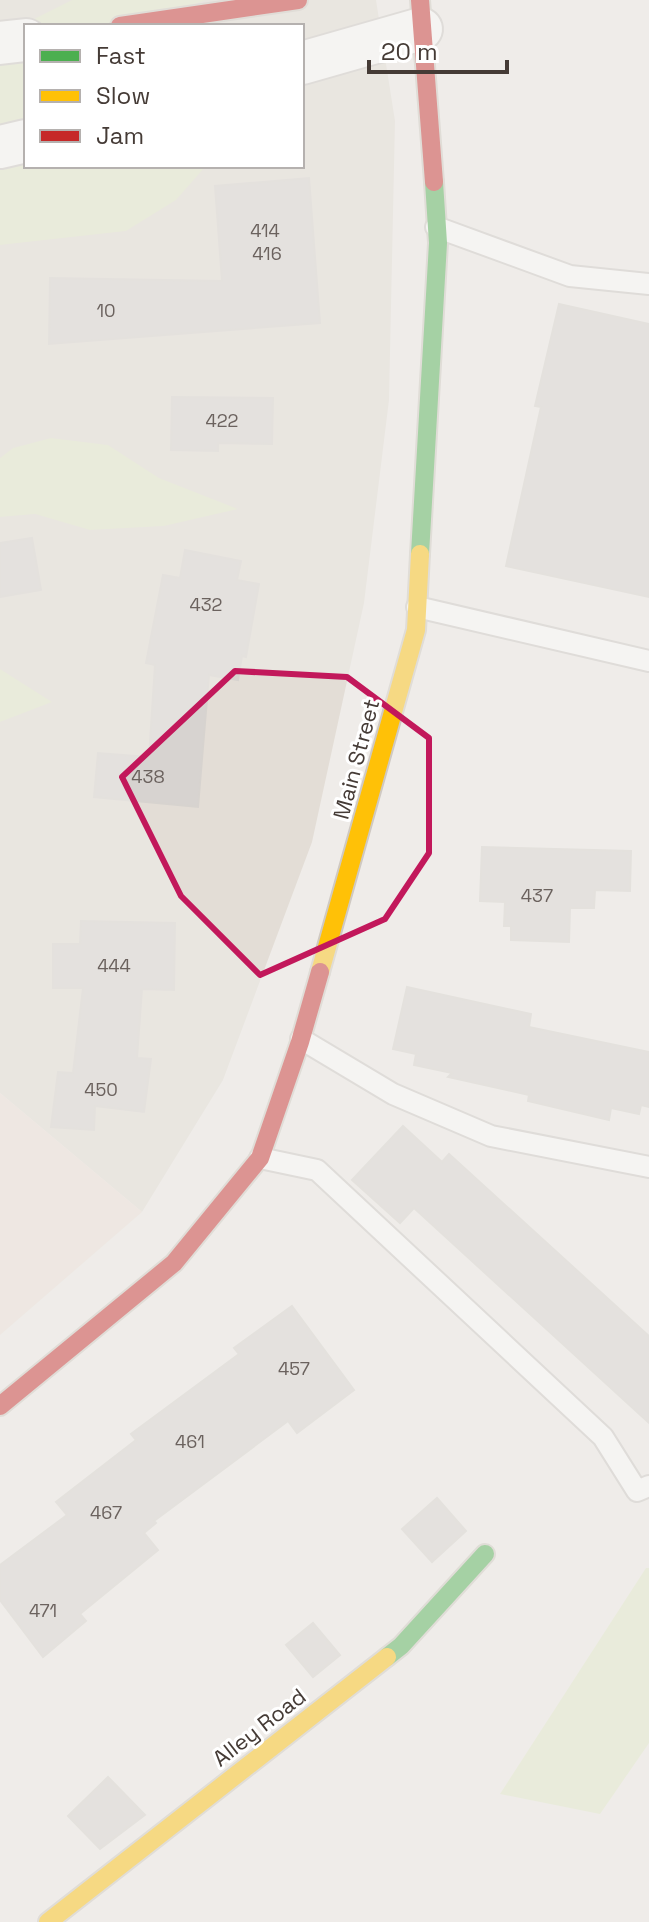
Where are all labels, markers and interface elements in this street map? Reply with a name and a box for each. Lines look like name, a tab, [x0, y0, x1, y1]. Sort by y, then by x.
legend	[24, 24, 304, 168]
scale bar	[369, 24, 507, 74]
text: 20 m	[381, 36, 438, 67]
text: Fast	[96, 40, 146, 71]
text: Slow	[96, 80, 150, 111]
text: Jam	[96, 120, 144, 151]
house number: 414	[250, 219, 280, 242]
house number: 416	[252, 242, 282, 265]
house number: 10	[96, 299, 116, 322]
house number: 422	[206, 409, 238, 432]
house number: 432	[190, 593, 222, 616]
street label: Main Street	[327, 696, 385, 822]
house number: 438	[131, 765, 165, 788]
house number: 437	[521, 884, 553, 907]
house number: 444	[97, 954, 131, 977]
house number: 450	[84, 1078, 118, 1101]
house number: 457	[278, 1357, 310, 1380]
house number: 461	[175, 1430, 205, 1453]
house number: 467	[90, 1501, 122, 1524]
house number: 471	[29, 1599, 57, 1622]
street label: Alley Road	[207, 1682, 311, 1772]

